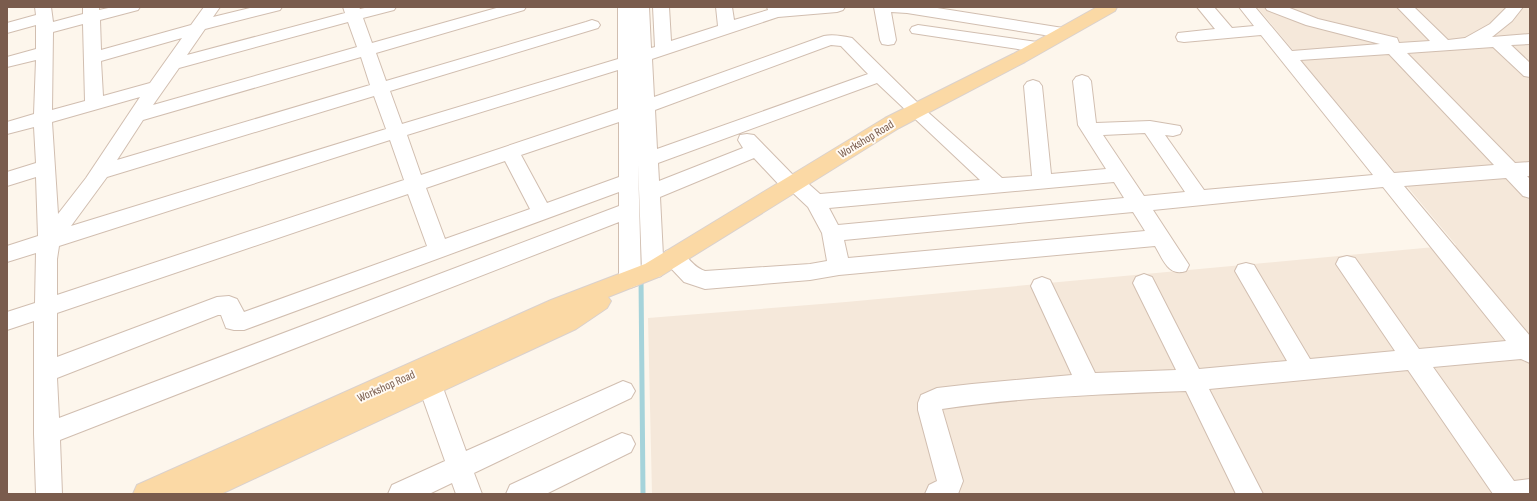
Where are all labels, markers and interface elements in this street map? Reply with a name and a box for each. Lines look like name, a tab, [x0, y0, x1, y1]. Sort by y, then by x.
street label: Workshop Road	[836, 117, 897, 162]
street label: Workshop Road	[355, 367, 417, 406]

